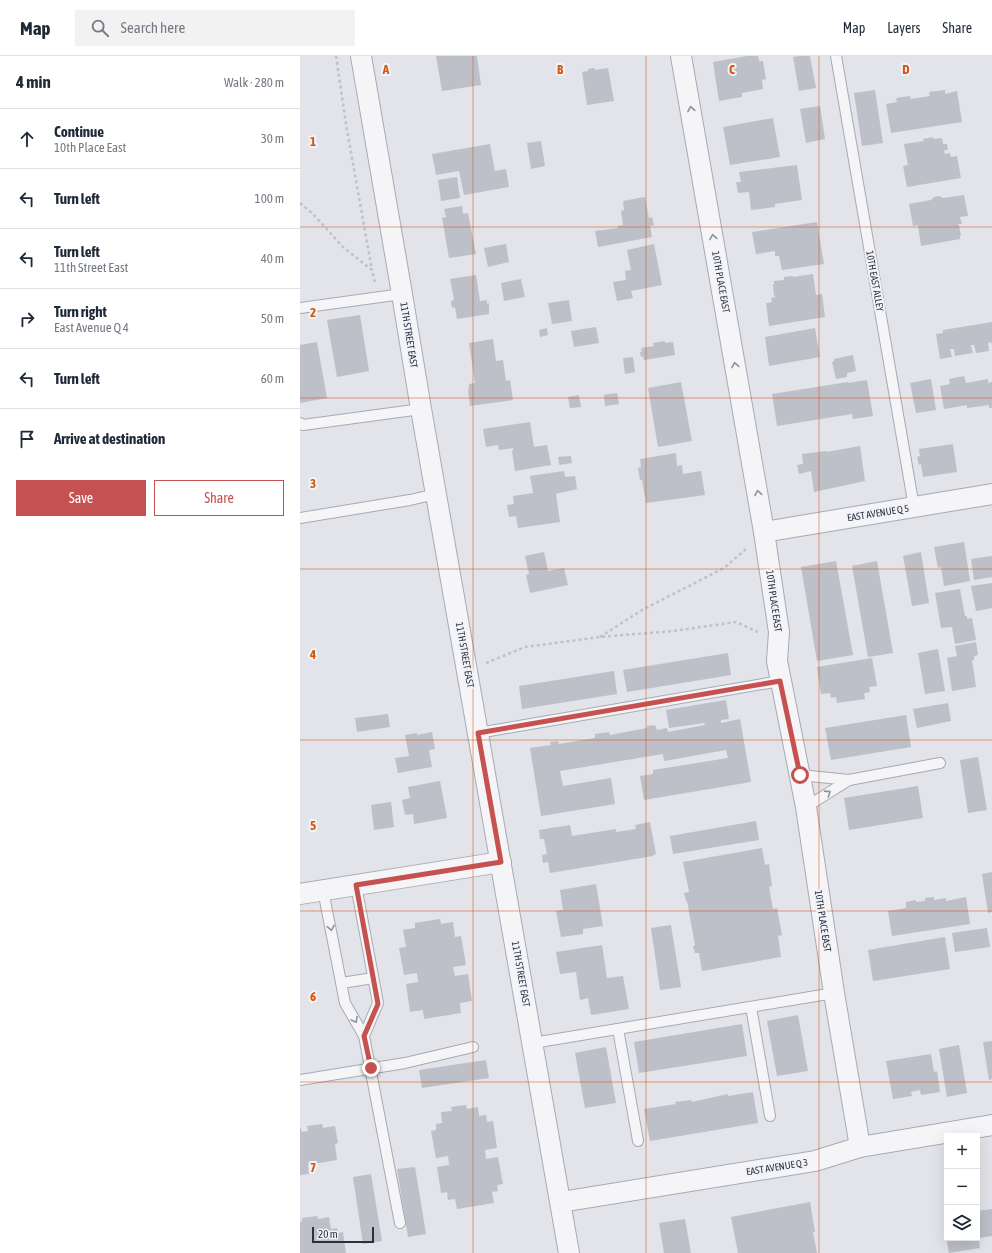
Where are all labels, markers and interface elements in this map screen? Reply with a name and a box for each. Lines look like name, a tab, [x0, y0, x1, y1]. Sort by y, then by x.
search box	[75, 10, 355, 46]
text: Map	[20, 17, 51, 39]
icon: search	[89, 17, 111, 39]
text: Search here	[121, 19, 185, 36]
text: Map	[843, 20, 865, 36]
text: Layers	[887, 20, 920, 36]
text: Share	[942, 20, 972, 36]
text: A	[382, 62, 390, 77]
text: B	[557, 62, 564, 77]
text: C	[729, 62, 735, 77]
text: D	[902, 62, 910, 77]
text: 4 min	[16, 72, 51, 92]
text: Walk · 280 m	[224, 75, 284, 90]
one-way arrow	[687, 106, 695, 112]
text: Continue	[54, 123, 104, 140]
icon: ahead	[16, 128, 38, 150]
text: 30 m	[261, 131, 284, 146]
text: 1	[310, 134, 316, 149]
text: 10th Place East	[54, 140, 126, 155]
icon: left	[16, 188, 38, 210]
text: Turn left	[54, 190, 100, 207]
text: 100 m	[255, 191, 284, 206]
one-way arrow	[709, 234, 718, 240]
text: Turn left	[54, 243, 100, 260]
icon: left	[16, 248, 38, 270]
street label: 10TH PLACE EAST	[710, 250, 732, 314]
street label: 10TH EAST ALLEY	[864, 250, 886, 313]
text: 40 m	[261, 251, 284, 266]
text: 11th Street East	[54, 260, 128, 275]
street label: 11TH STREET EAST	[398, 301, 420, 369]
text: Turn right	[54, 303, 107, 320]
text: 2	[310, 305, 316, 320]
icon: right	[16, 308, 38, 330]
text: 50 m	[261, 311, 284, 326]
text: East Avenue Q 4	[54, 320, 129, 335]
one-way arrow	[732, 362, 740, 368]
icon: left	[16, 368, 38, 390]
text: Turn left	[54, 370, 100, 387]
text: 60 m	[261, 371, 284, 386]
icon: arrive	[16, 428, 38, 450]
text: Arrive at destination	[54, 430, 165, 447]
text: 3	[310, 476, 316, 491]
button: Save	[16, 480, 146, 516]
button: Share	[154, 480, 284, 516]
one-way arrow	[754, 490, 762, 496]
street label: EAST AVENUE Q 5	[846, 503, 910, 523]
street label: 10TH PLACE EAST	[764, 569, 784, 633]
street label: 11TH STREET EAST	[454, 621, 476, 689]
text: 4	[309, 647, 316, 662]
route start	[791, 766, 809, 784]
one-way arrow	[823, 791, 830, 798]
text: 5	[310, 818, 316, 833]
street label: 10TH PLACE EAST	[813, 889, 833, 953]
one-way arrow	[326, 925, 334, 931]
street label: 11TH STREET EAST	[510, 940, 532, 1008]
text: 6	[310, 989, 316, 1004]
one-way arrow	[350, 1016, 357, 1023]
route end	[362, 1059, 380, 1077]
map controls	[944, 1133, 980, 1241]
button: +	[944, 1133, 980, 1169]
street label: EAST AVENUE Q 3	[745, 1157, 809, 1177]
text: 7	[310, 1160, 316, 1175]
button: −	[944, 1169, 980, 1205]
button: layers	[944, 1205, 980, 1241]
scale bar	[312, 1225, 374, 1244]
text: 20 m	[318, 1228, 338, 1240]

